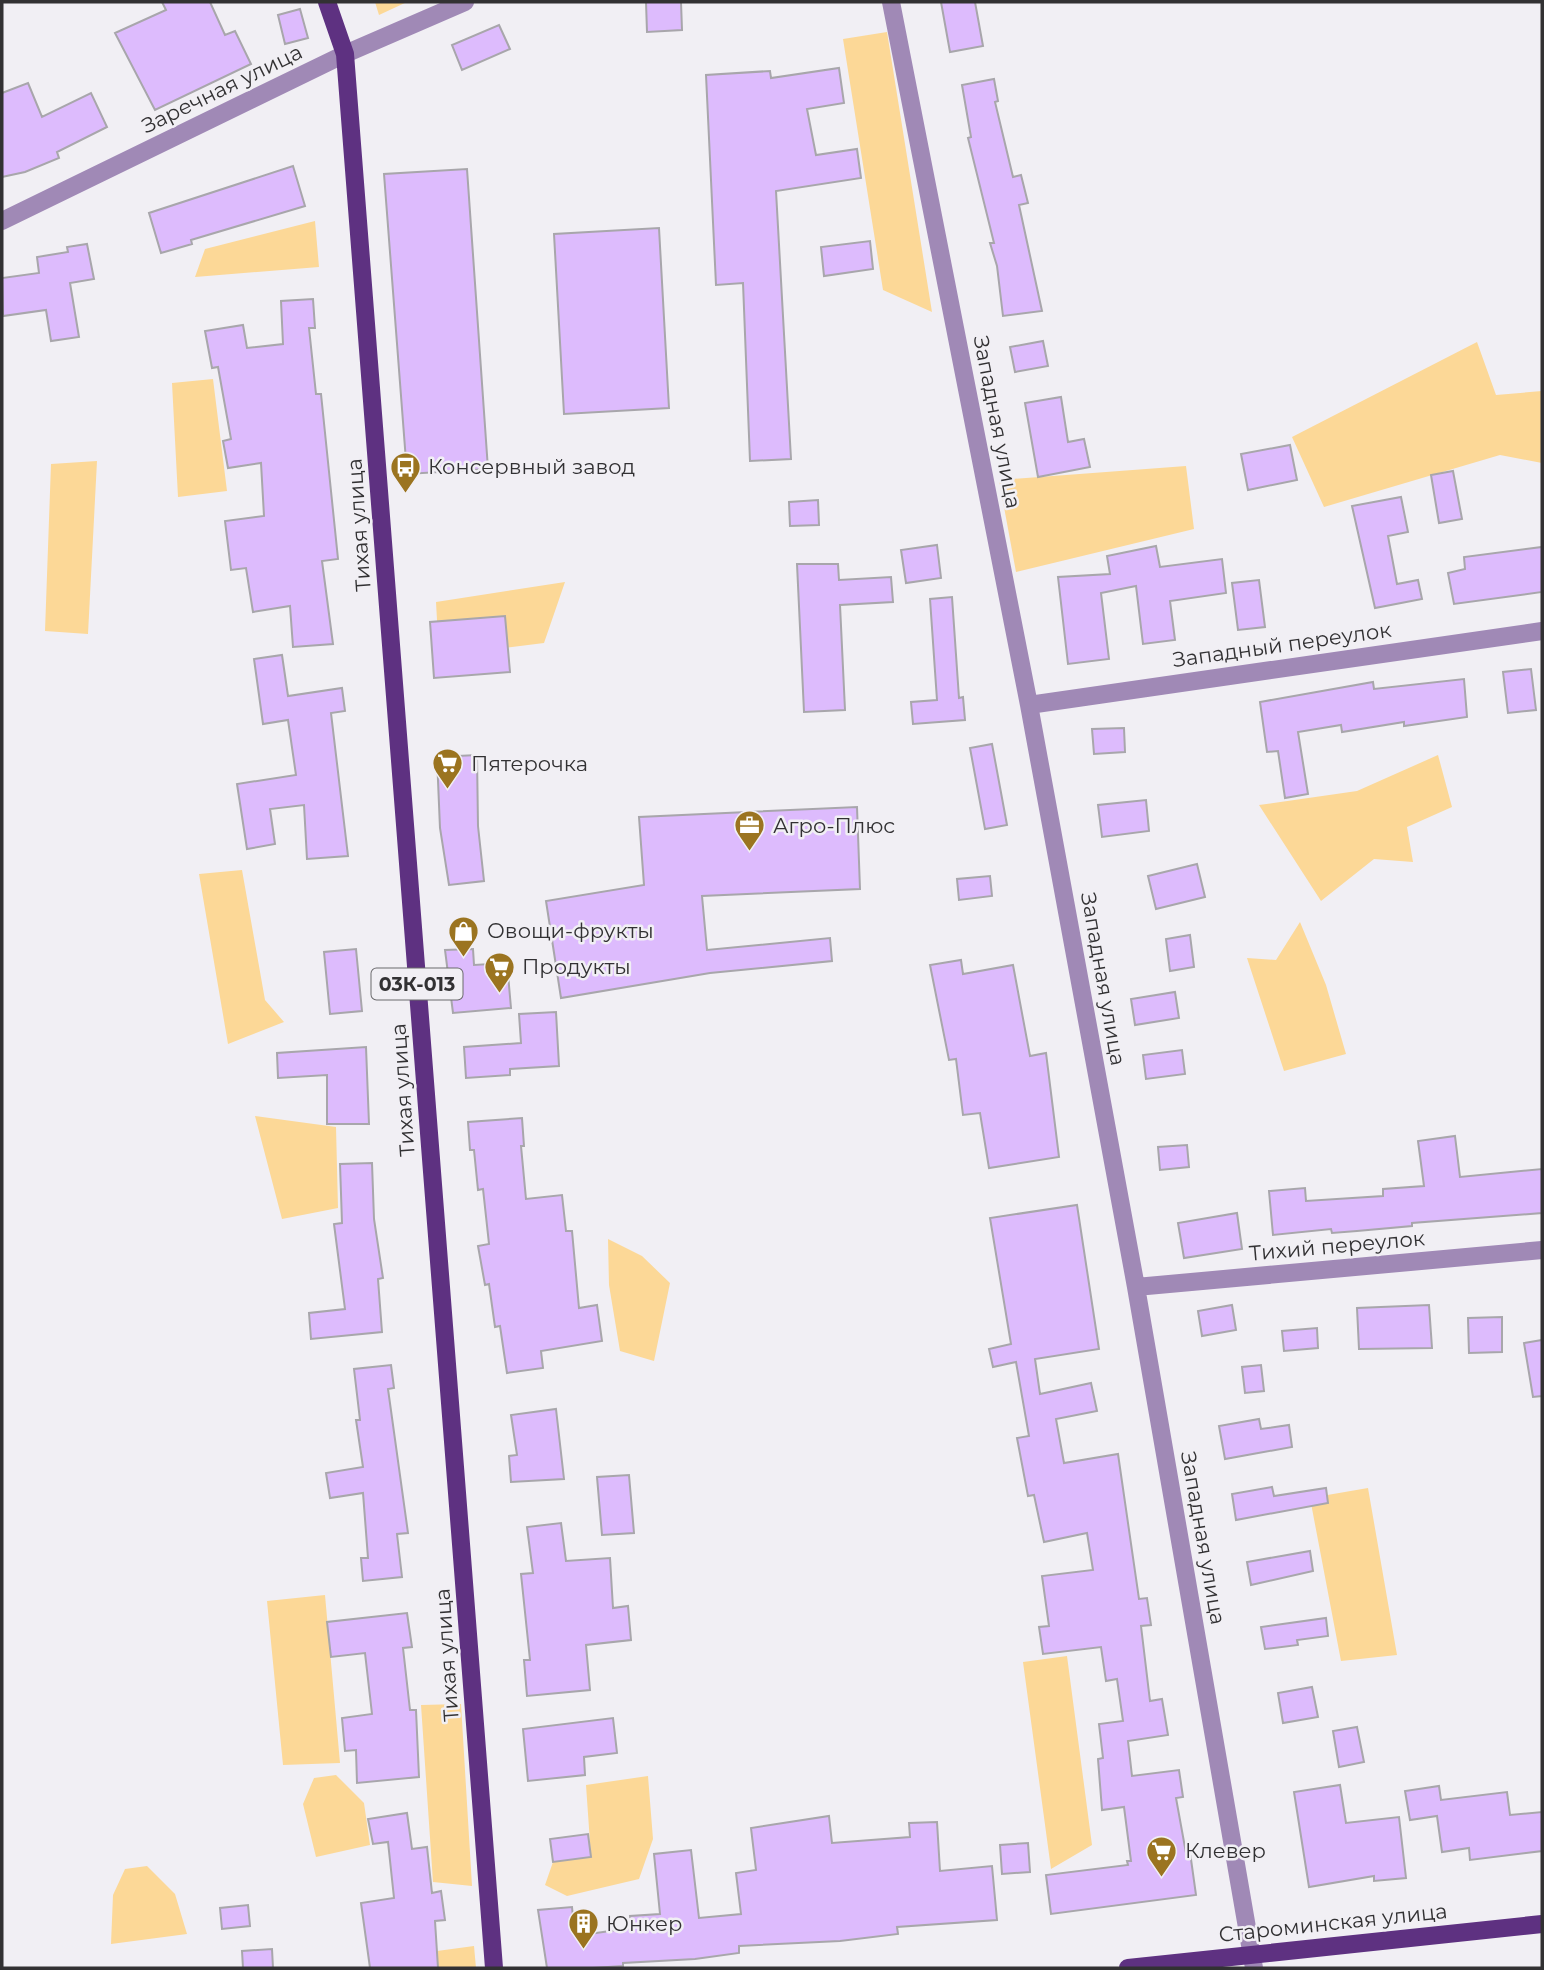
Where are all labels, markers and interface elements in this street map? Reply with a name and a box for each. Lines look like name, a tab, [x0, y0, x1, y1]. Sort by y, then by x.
street label: Заречная улица	[137, 39, 306, 138]
street label: Западная улица	[968, 333, 1027, 510]
bus stop icon: Консервный завод	[388, 450, 422, 494]
place label: Консервный завод	[428, 454, 635, 479]
street label: Тихая улица	[341, 458, 376, 592]
street label: Западный переулок	[1171, 617, 1393, 672]
supermarket icon: Пятерочка	[431, 747, 465, 791]
place label: Пятерочка	[471, 751, 588, 776]
office icon: Агро-Плюс	[733, 809, 767, 853]
place label: Агро-Плюс	[773, 813, 895, 838]
street label: Западная улица	[1076, 890, 1131, 1068]
shop icon: Овощи-фрукты	[447, 914, 481, 958]
place label: Овощи-фрукты	[487, 918, 654, 943]
supermarket icon: Продукты	[482, 950, 516, 994]
place label: Продукты	[522, 954, 631, 979]
road number: 03К-013	[372, 968, 462, 1000]
street label: Тихая улица	[385, 1023, 420, 1157]
street label: Тихий переулок	[1248, 1225, 1426, 1266]
street label: Западная улица	[1176, 1449, 1231, 1627]
street label: Тихая улица	[429, 1588, 464, 1722]
supermarket icon: Клевер	[1145, 1834, 1179, 1878]
place label: Клевер	[1185, 1838, 1266, 1863]
street label: Староминская улица	[1217, 1898, 1448, 1947]
building icon: Юнкер	[566, 1907, 600, 1951]
place label: Юнкер	[606, 1911, 682, 1936]

